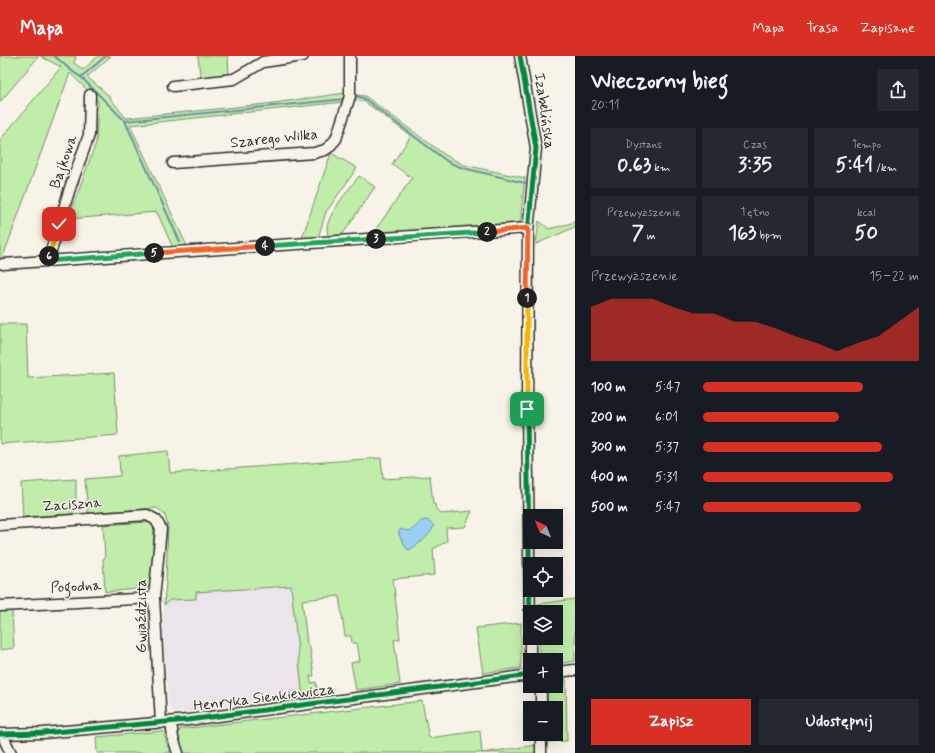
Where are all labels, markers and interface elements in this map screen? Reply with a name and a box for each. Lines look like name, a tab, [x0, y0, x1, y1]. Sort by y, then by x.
text: Mapa	[20, 16, 63, 41]
text: Mapa	[753, 19, 784, 37]
text: Trasa	[806, 19, 838, 37]
text: Zapisane	[860, 19, 915, 37]
text: Wieczorny bieg	[591, 68, 728, 96]
button: share	[877, 69, 919, 111]
street label: Izabelińska	[529, 72, 559, 150]
text: 20:11	[591, 97, 620, 114]
street label: Szarego Wilka	[229, 124, 319, 154]
street label: Bajkowa	[45, 132, 83, 192]
text: Dystans	[625, 138, 662, 152]
text: Czas	[743, 138, 767, 152]
text: Tempo	[852, 138, 881, 152]
text: 0.63	[617, 152, 651, 179]
text: 3:35	[738, 152, 772, 179]
text: 5:41	[836, 152, 873, 179]
text: km	[651, 161, 670, 175]
text: /km	[873, 161, 897, 175]
text: Przewyższenie	[607, 206, 680, 220]
text: Tętno	[741, 206, 769, 220]
text: kcal	[857, 206, 876, 220]
pin	[42, 207, 76, 241]
icon: check	[48, 213, 70, 235]
text: 7	[632, 220, 644, 247]
text: 163	[728, 220, 757, 247]
text: 50	[855, 220, 878, 247]
pin: 2	[477, 222, 497, 242]
text: 2	[484, 225, 490, 239]
pin: 3	[366, 229, 386, 249]
text: m	[644, 229, 656, 243]
text: bpm	[757, 229, 782, 243]
text: 3	[374, 232, 378, 246]
pin: 4	[255, 236, 275, 256]
text: 4	[262, 239, 268, 253]
pin: 5	[144, 243, 164, 263]
pin: 6	[39, 246, 59, 266]
text: 5	[151, 246, 157, 260]
text: 6	[46, 249, 52, 263]
text: Przewyższenie	[591, 268, 678, 285]
text: 15–22 m	[869, 268, 919, 285]
pin: 1	[517, 288, 537, 308]
text: 1	[525, 291, 529, 305]
text: 100 m	[591, 379, 626, 396]
text: 5:47	[655, 379, 680, 396]
pin	[510, 392, 544, 426]
icon: arrive	[516, 398, 538, 420]
text: 200 m	[591, 409, 626, 426]
text: 6:01	[655, 409, 678, 426]
text: 300 m	[591, 439, 626, 456]
text: 5:37	[655, 439, 679, 456]
text: 400 m	[591, 469, 628, 486]
text: 5:31	[655, 469, 678, 486]
street label: Zaciszna	[42, 493, 103, 517]
text: 500 m	[591, 499, 628, 516]
text: 5:47	[655, 499, 680, 516]
north arrow	[523, 509, 563, 549]
map controls	[523, 509, 563, 741]
button: locate	[523, 557, 563, 597]
street label: Pogodna	[50, 576, 103, 599]
street label: Gwiaździsta	[132, 579, 152, 653]
button: layers	[523, 605, 563, 645]
button: +	[523, 653, 563, 693]
street label: Henryka Sienkiewicza	[192, 679, 336, 717]
button: Zapisz	[591, 699, 751, 745]
button: Udostępnij	[759, 699, 919, 745]
button: −	[523, 701, 563, 741]

